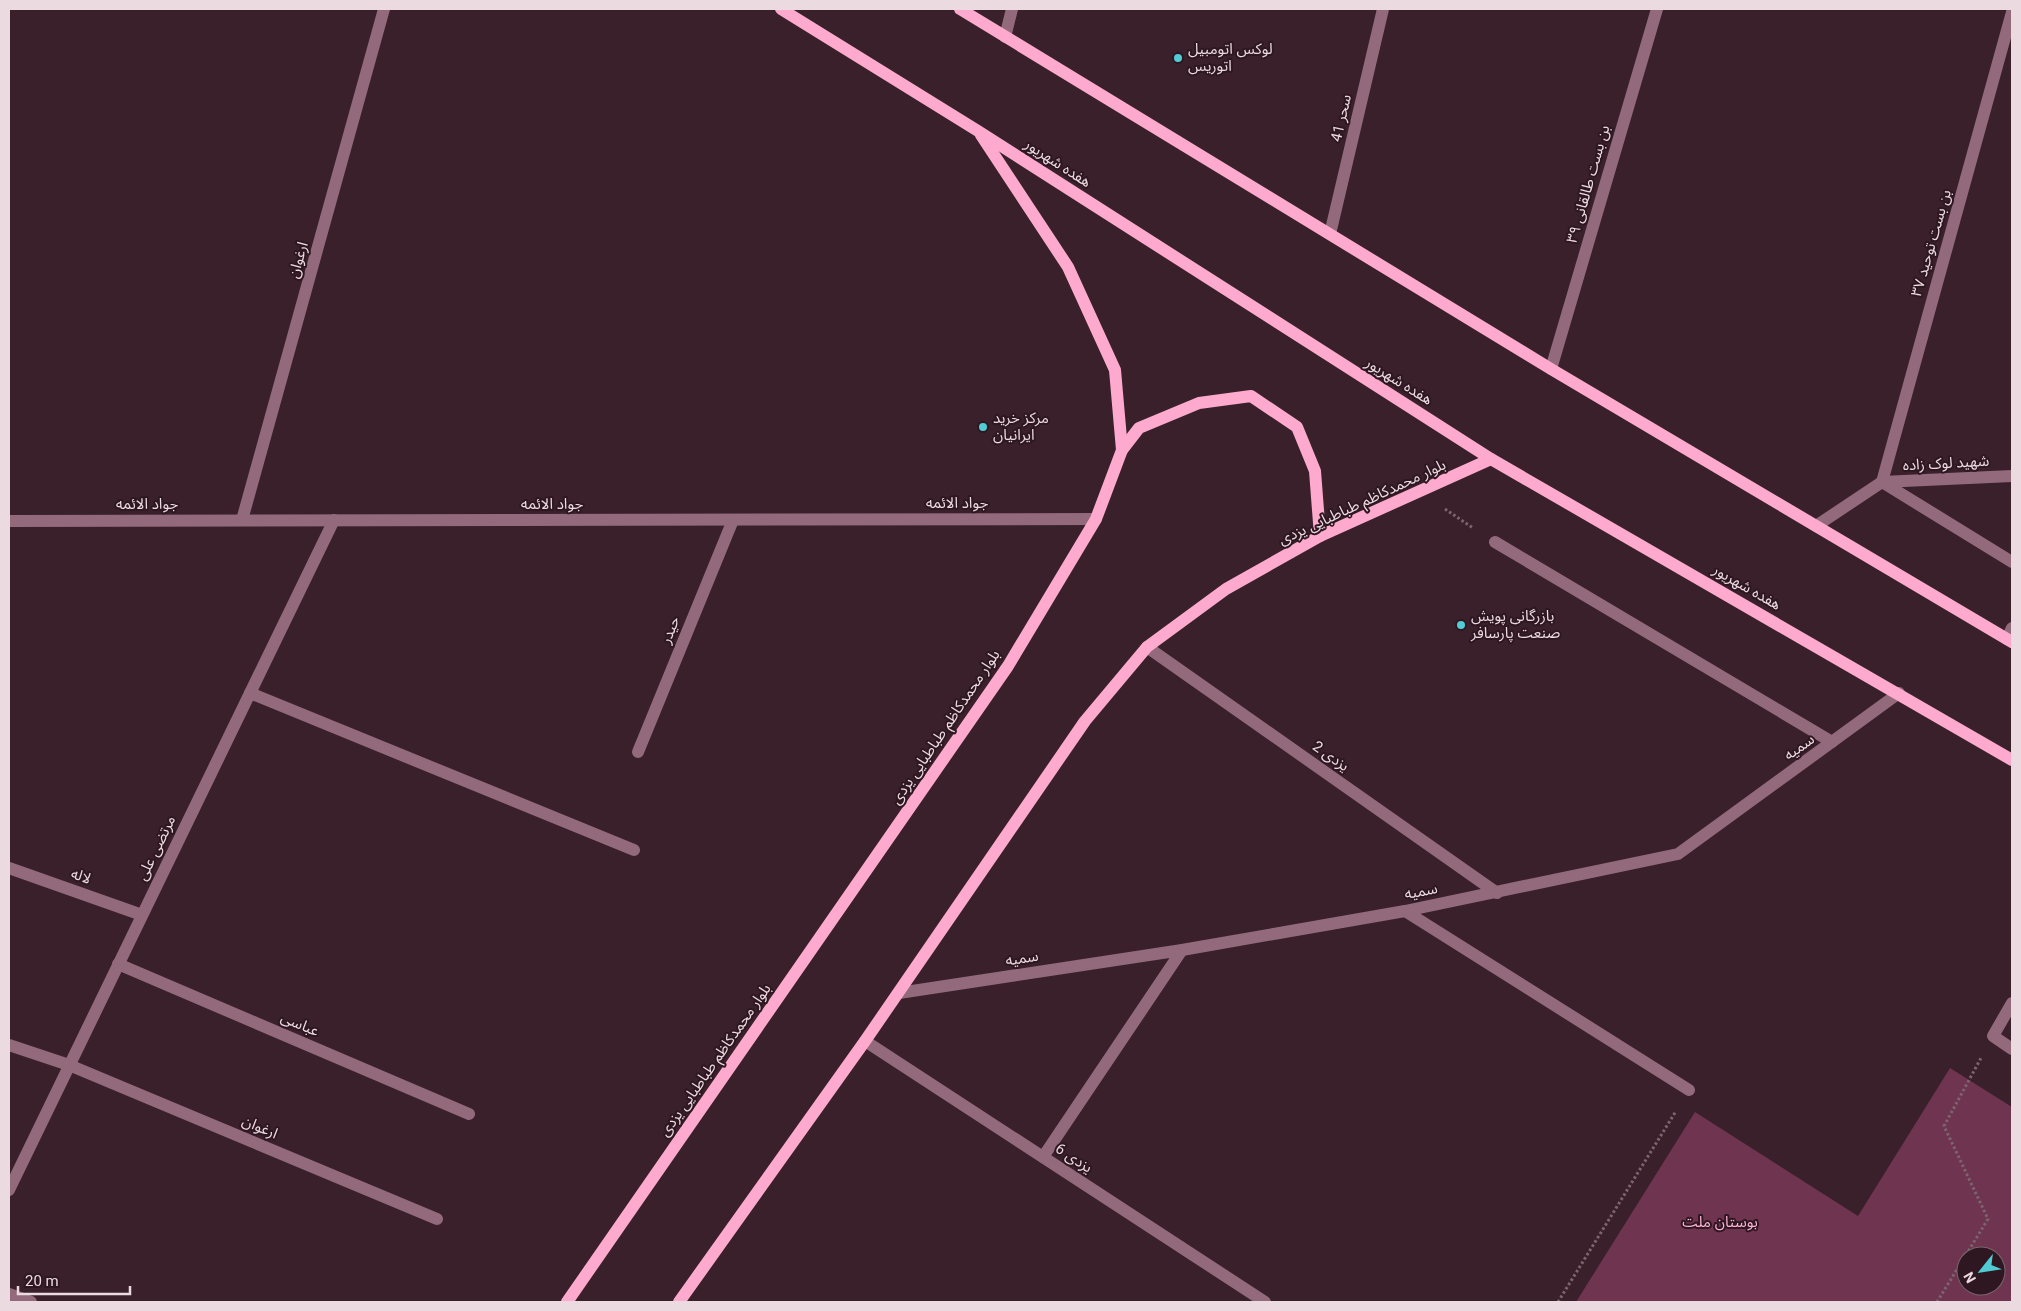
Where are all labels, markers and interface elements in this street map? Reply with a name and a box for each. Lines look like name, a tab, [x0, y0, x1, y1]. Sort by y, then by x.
place label: لوکس اتومبیل اتوریس	[1188, 40, 1273, 75]
marker: لوکس اتومبیل اتوریس	[1172, 52, 1184, 64]
street label: سحر 41	[1327, 92, 1355, 143]
street label: بن‌ بست طالقانی ۳۹	[1563, 123, 1613, 245]
street label: هفده شهریور	[1020, 134, 1095, 191]
street label: بن بست توحید ۳۷	[1907, 187, 1955, 299]
street label: ارغوان	[284, 240, 312, 280]
street label: هفده شهریور	[1361, 353, 1436, 409]
place label: مرکز خرید ایرانیان	[993, 409, 1049, 444]
marker: مرکز خرید ایرانیان	[977, 421, 989, 433]
street label: شهید لوک زاده	[1902, 452, 1990, 474]
street label: بلوار محمدکاظم طباطبایی یزدی	[1276, 455, 1449, 551]
street label: جواد الائمه	[926, 494, 988, 512]
street label: جواد الائمه	[116, 495, 178, 513]
street label: جواد الائمه	[521, 495, 583, 513]
street label: هفده شهریور	[1709, 560, 1784, 614]
place label: بازرگانی پویش صنعت پارسافر	[1470, 607, 1560, 643]
street label: حیدر	[656, 614, 684, 647]
marker: بازرگانی پویش صنعت پارسافر	[1455, 619, 1467, 631]
street label: بلوار محمدکاظم طباطبایی یزدی	[887, 646, 1005, 809]
street label: سمیه	[1780, 730, 1818, 764]
street label: یزدی 2	[1309, 737, 1353, 775]
street label: مرتضی علی	[133, 813, 179, 883]
street label: لاله	[69, 864, 93, 888]
street label: سمیه	[1403, 879, 1439, 903]
street label: سمیه	[1004, 946, 1040, 969]
street label: بلوار محمدکاظم طباطبایی یزدی	[655, 980, 776, 1141]
street label: عباسی	[278, 1008, 322, 1040]
street label: ارغوان	[239, 1111, 281, 1143]
street label: یزدی 6	[1052, 1139, 1096, 1177]
park label: بوستان ملت	[1682, 1213, 1758, 1231]
north arrow	[1956, 1246, 2006, 1296]
scale bar	[18, 1264, 130, 1296]
text: N	[1960, 1269, 1979, 1286]
text: 20 m	[25, 1272, 59, 1290]

